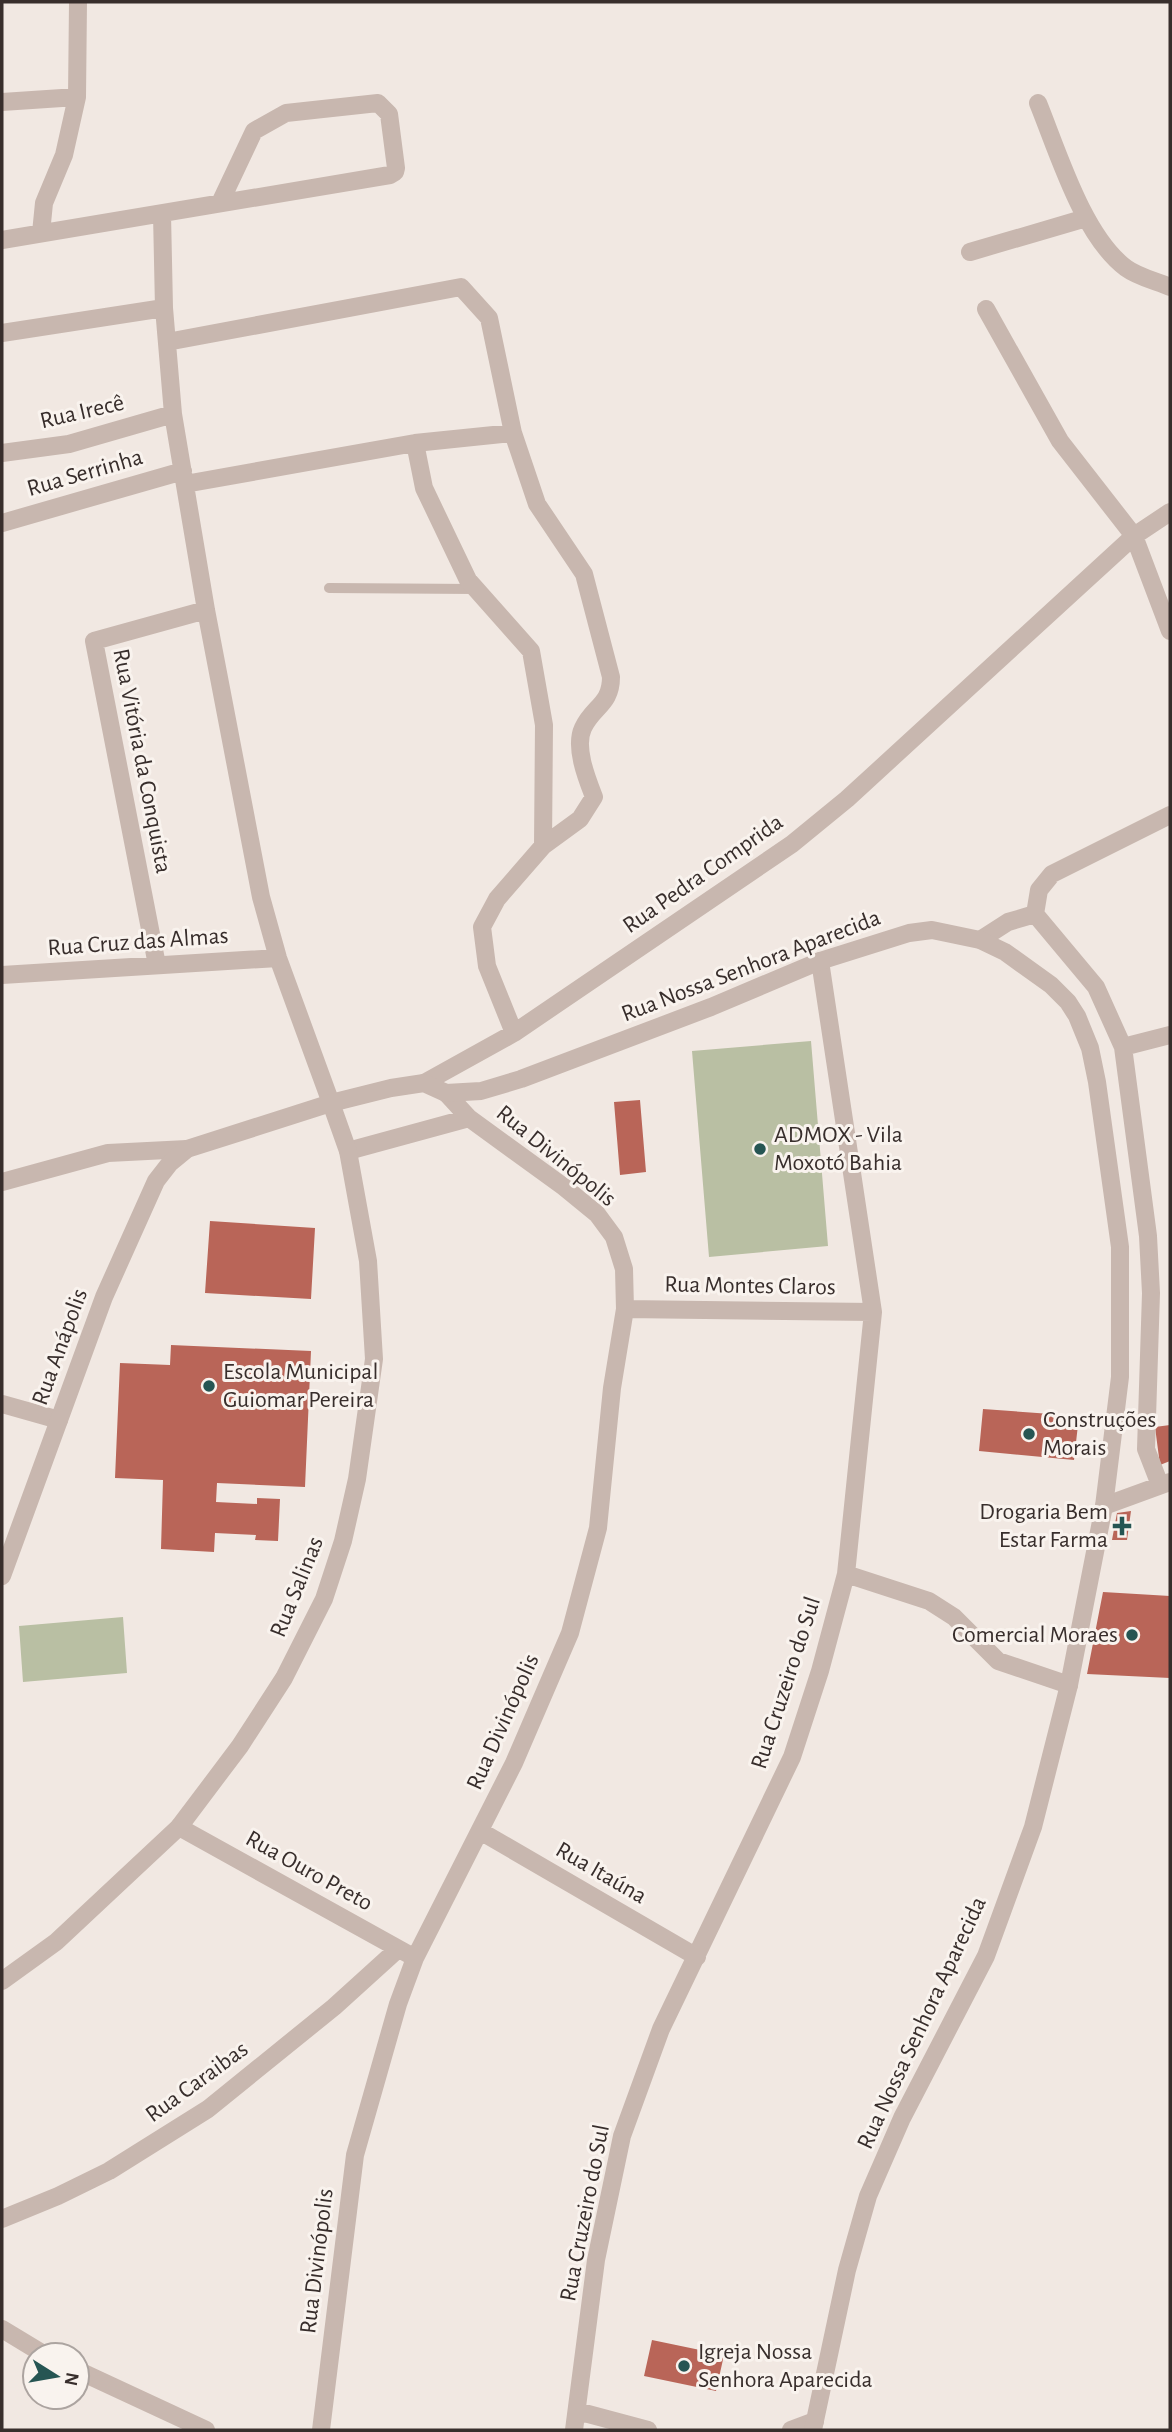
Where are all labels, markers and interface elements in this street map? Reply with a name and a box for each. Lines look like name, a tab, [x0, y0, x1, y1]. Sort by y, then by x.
street label: Rua Irecê	[38, 391, 126, 433]
street label: Rua Serrinha	[24, 445, 146, 501]
street label: Rua Vitória da Conquista	[108, 647, 176, 875]
street label: Rua Pedra Comprida	[619, 810, 787, 938]
street label: Rua Nossa Senhora Aparecida	[618, 905, 884, 1027]
street label: Rua Cruz das Almas	[47, 924, 229, 960]
street label: Rua Divinópolis	[492, 1101, 620, 1211]
place label: ADMOX - Vila Moxotó Bahia	[774, 1123, 903, 1175]
marker: ADMOX - Vila Moxotó Bahia	[752, 1141, 768, 1157]
street label: Rua Montes Claros	[664, 1273, 836, 1299]
street label: Rua Anápolis	[28, 1286, 92, 1408]
place label: Escola Municipal Guiomar Pereira	[223, 1360, 378, 1412]
marker: Escola Municipal Guiomar Pereira	[201, 1378, 217, 1394]
place label: Construções Morais	[1043, 1408, 1156, 1460]
marker: Construções Morais	[1021, 1426, 1037, 1442]
place label: Drogaria Bem Estar Farma	[979, 1500, 1108, 1552]
marker: Drogaria Bem Estar Farma	[1114, 1518, 1130, 1534]
street label: Rua Salinas	[266, 1533, 328, 1641]
street label: Rua Cruzeiro do Sul	[747, 1594, 825, 1772]
place label: Comercial Moraes	[952, 1623, 1118, 1647]
marker: Comercial Moraes	[1124, 1627, 1140, 1643]
street label: Rua Divinópolis	[462, 1650, 544, 1794]
street label: Rua Ouro Preto	[242, 1826, 376, 1916]
street label: Rua Itaúna	[551, 1837, 651, 1909]
street label: Rua Nossa Senhora Aparecida	[853, 1893, 991, 2153]
street label: Rua Caraibas	[141, 2037, 253, 2127]
street label: Rua Cruzeiro do Sul	[556, 2123, 614, 2303]
street label: Rua Divinópolis	[296, 2187, 338, 2335]
place label: Igreja Nossa Senhora Aparecida	[698, 2340, 873, 2392]
north arrow	[21, 2341, 91, 2411]
marker: Igreja Nossa Senhora Aparecida	[676, 2358, 692, 2374]
text: N	[61, 2371, 82, 2387]

